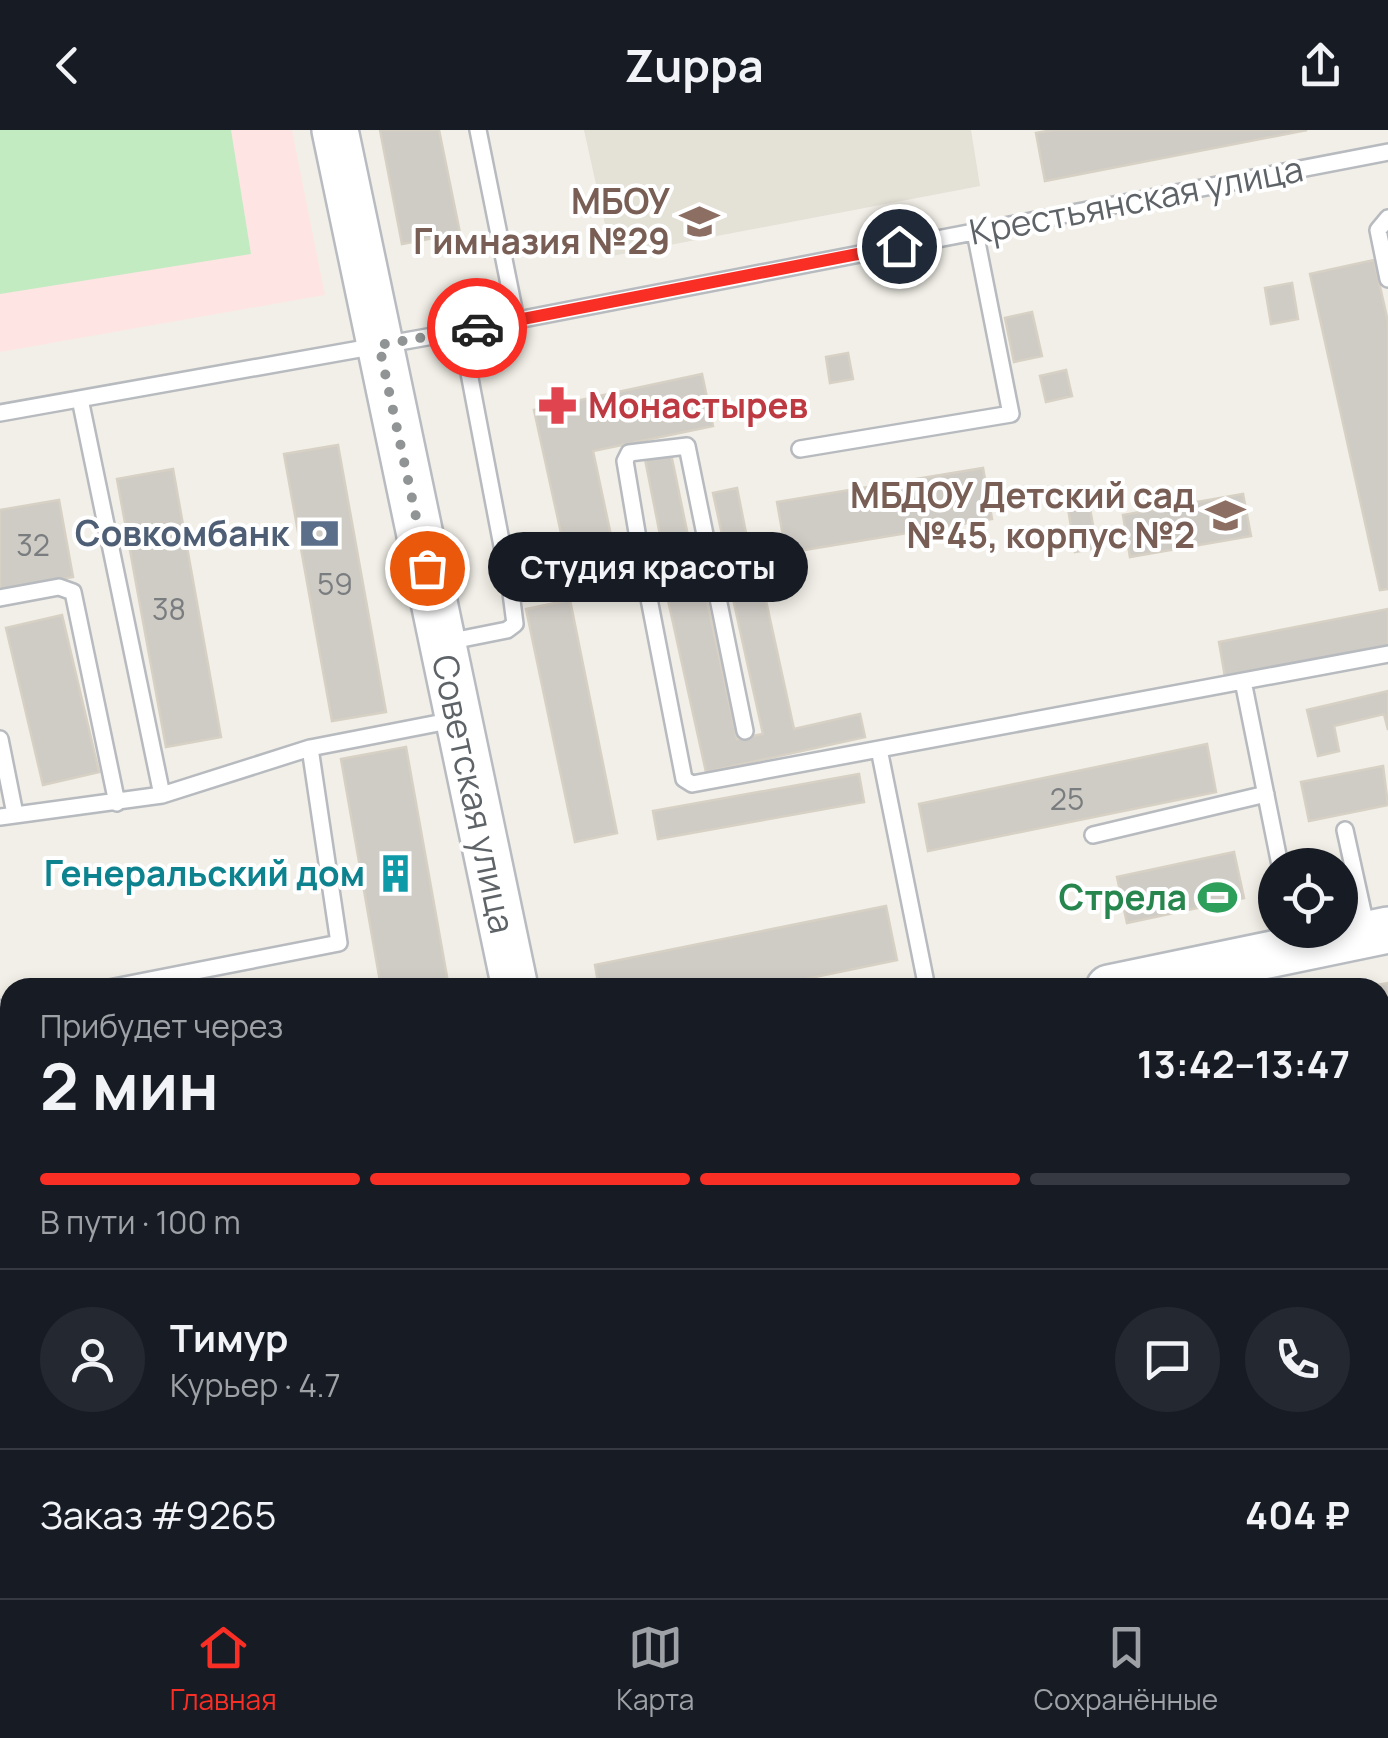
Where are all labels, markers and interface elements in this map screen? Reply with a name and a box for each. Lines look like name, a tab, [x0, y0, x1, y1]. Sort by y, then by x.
text: Zuppa	[624, 34, 764, 96]
icon: back	[40, 38, 95, 93]
icon: share	[1293, 38, 1348, 93]
street label: Крестьянская улица	[965, 144, 1307, 256]
place label: МБОУ Гимназия №29	[413, 177, 671, 265]
school or university icon: МБОУ Гимназия №29	[679, 200, 721, 242]
pin	[857, 204, 942, 289]
icon: home	[872, 219, 927, 274]
courier	[427, 278, 527, 378]
icon: car	[450, 301, 505, 356]
place label: Монастырев	[588, 381, 808, 429]
pharmacy icon: Монастырев	[537, 384, 579, 426]
place label: МБДОУ Детский сад №45, корпус №2	[850, 471, 1195, 559]
school or university icon: МБДОУ Детский сад №45, корпус №2	[1204, 494, 1246, 536]
place label: Совкомбанк	[75, 509, 290, 557]
bank icon: Совкомбанк	[298, 512, 340, 554]
house number: 32	[16, 524, 50, 565]
pin	[385, 526, 470, 611]
callout: Студия красоты	[487, 533, 807, 603]
icon: bag	[400, 541, 455, 596]
text: Студия красоты	[520, 545, 776, 589]
house number: 59	[317, 563, 353, 604]
house number: 38	[152, 588, 186, 629]
street label: Советская улица	[421, 650, 527, 938]
house number: 25	[1050, 778, 1084, 819]
map controls	[1258, 848, 1358, 948]
button: locate	[1258, 848, 1358, 948]
place label: Генеральский дом	[44, 849, 365, 897]
building icon: Генеральский дом	[374, 852, 416, 894]
place label: Стрела	[1059, 873, 1187, 921]
sports icon: Стрела	[1196, 876, 1238, 918]
text: Прибудет через	[40, 1004, 283, 1048]
text: 13:42–13:47	[1137, 1037, 1350, 1089]
text: 2 мин	[40, 1041, 219, 1130]
text: В пути · 100 m	[40, 1200, 241, 1244]
button: person	[40, 1307, 145, 1412]
button: chat	[1115, 1307, 1220, 1412]
button: phone	[1245, 1307, 1350, 1412]
text: Тимур	[170, 1311, 288, 1363]
text: Курьер · 4.7	[170, 1363, 341, 1407]
text: Заказ #9265	[40, 1488, 276, 1540]
text: 404 ₽	[1245, 1488, 1350, 1540]
tab: Главная	[170, 1620, 277, 1718]
tab: Карта	[616, 1620, 694, 1718]
tab: Сохранённые	[1034, 1620, 1218, 1718]

